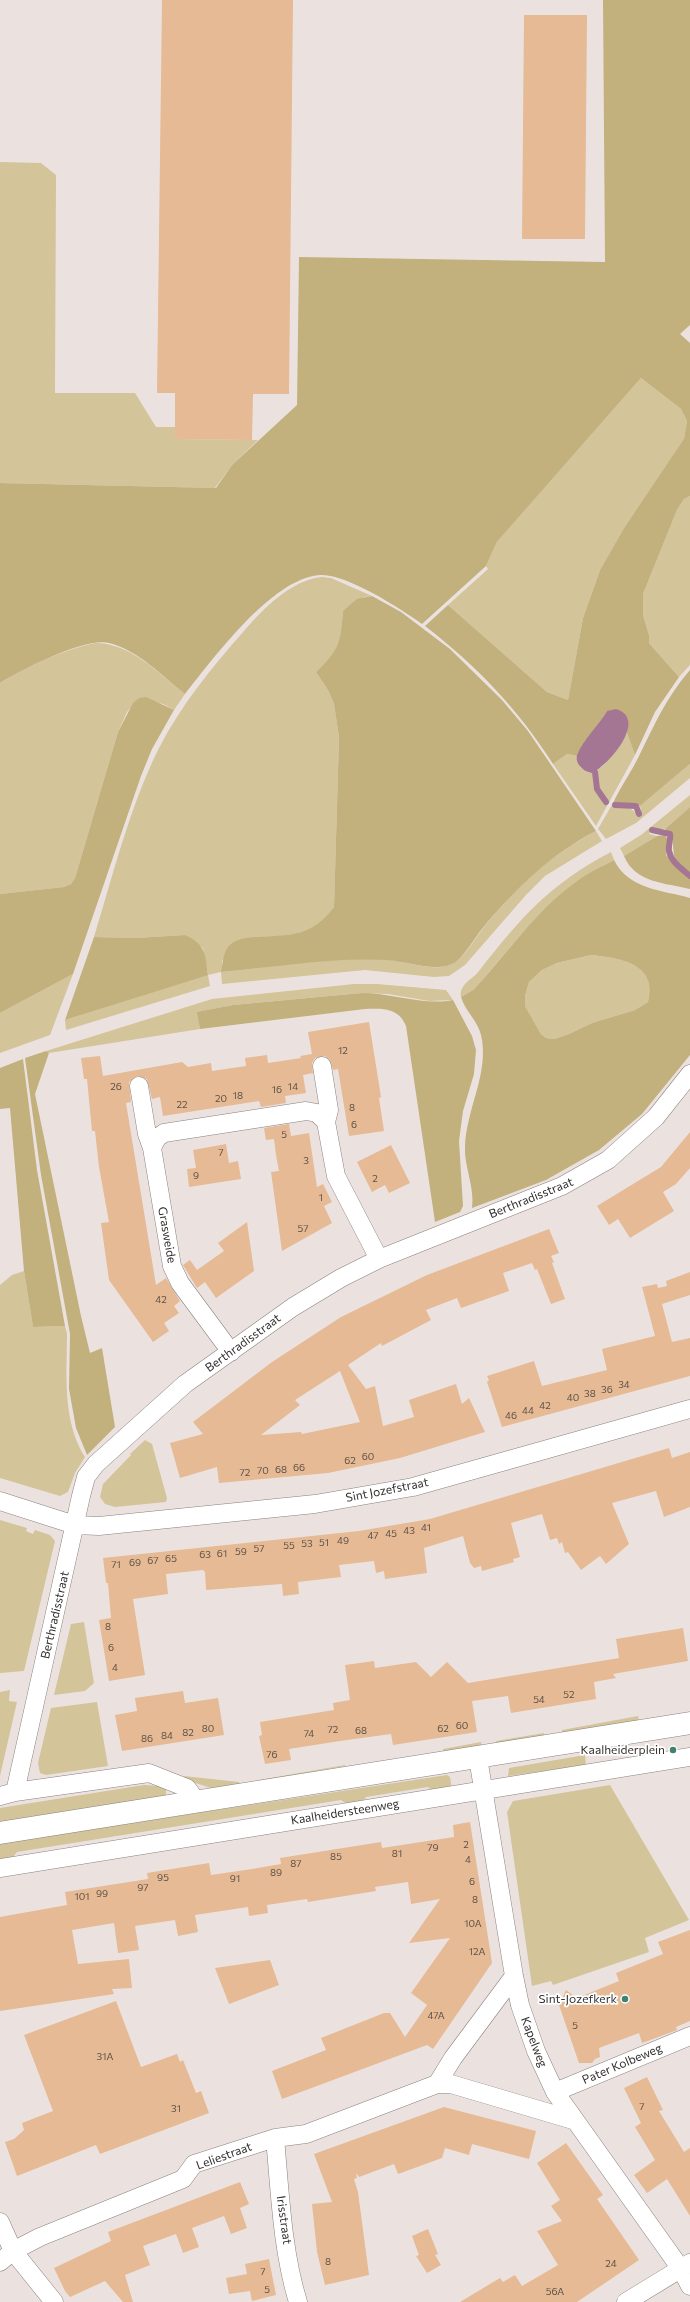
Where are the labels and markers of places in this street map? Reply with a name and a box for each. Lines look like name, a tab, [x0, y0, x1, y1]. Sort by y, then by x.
place label: Kaalheiderplein	[581, 1743, 665, 1757]
marker: Kaalheiderplein	[668, 1745, 678, 1755]
place label: Sint-Jozefkerk	[539, 1992, 617, 2006]
marker: Sint-Jozefkerk	[620, 1994, 630, 2004]

